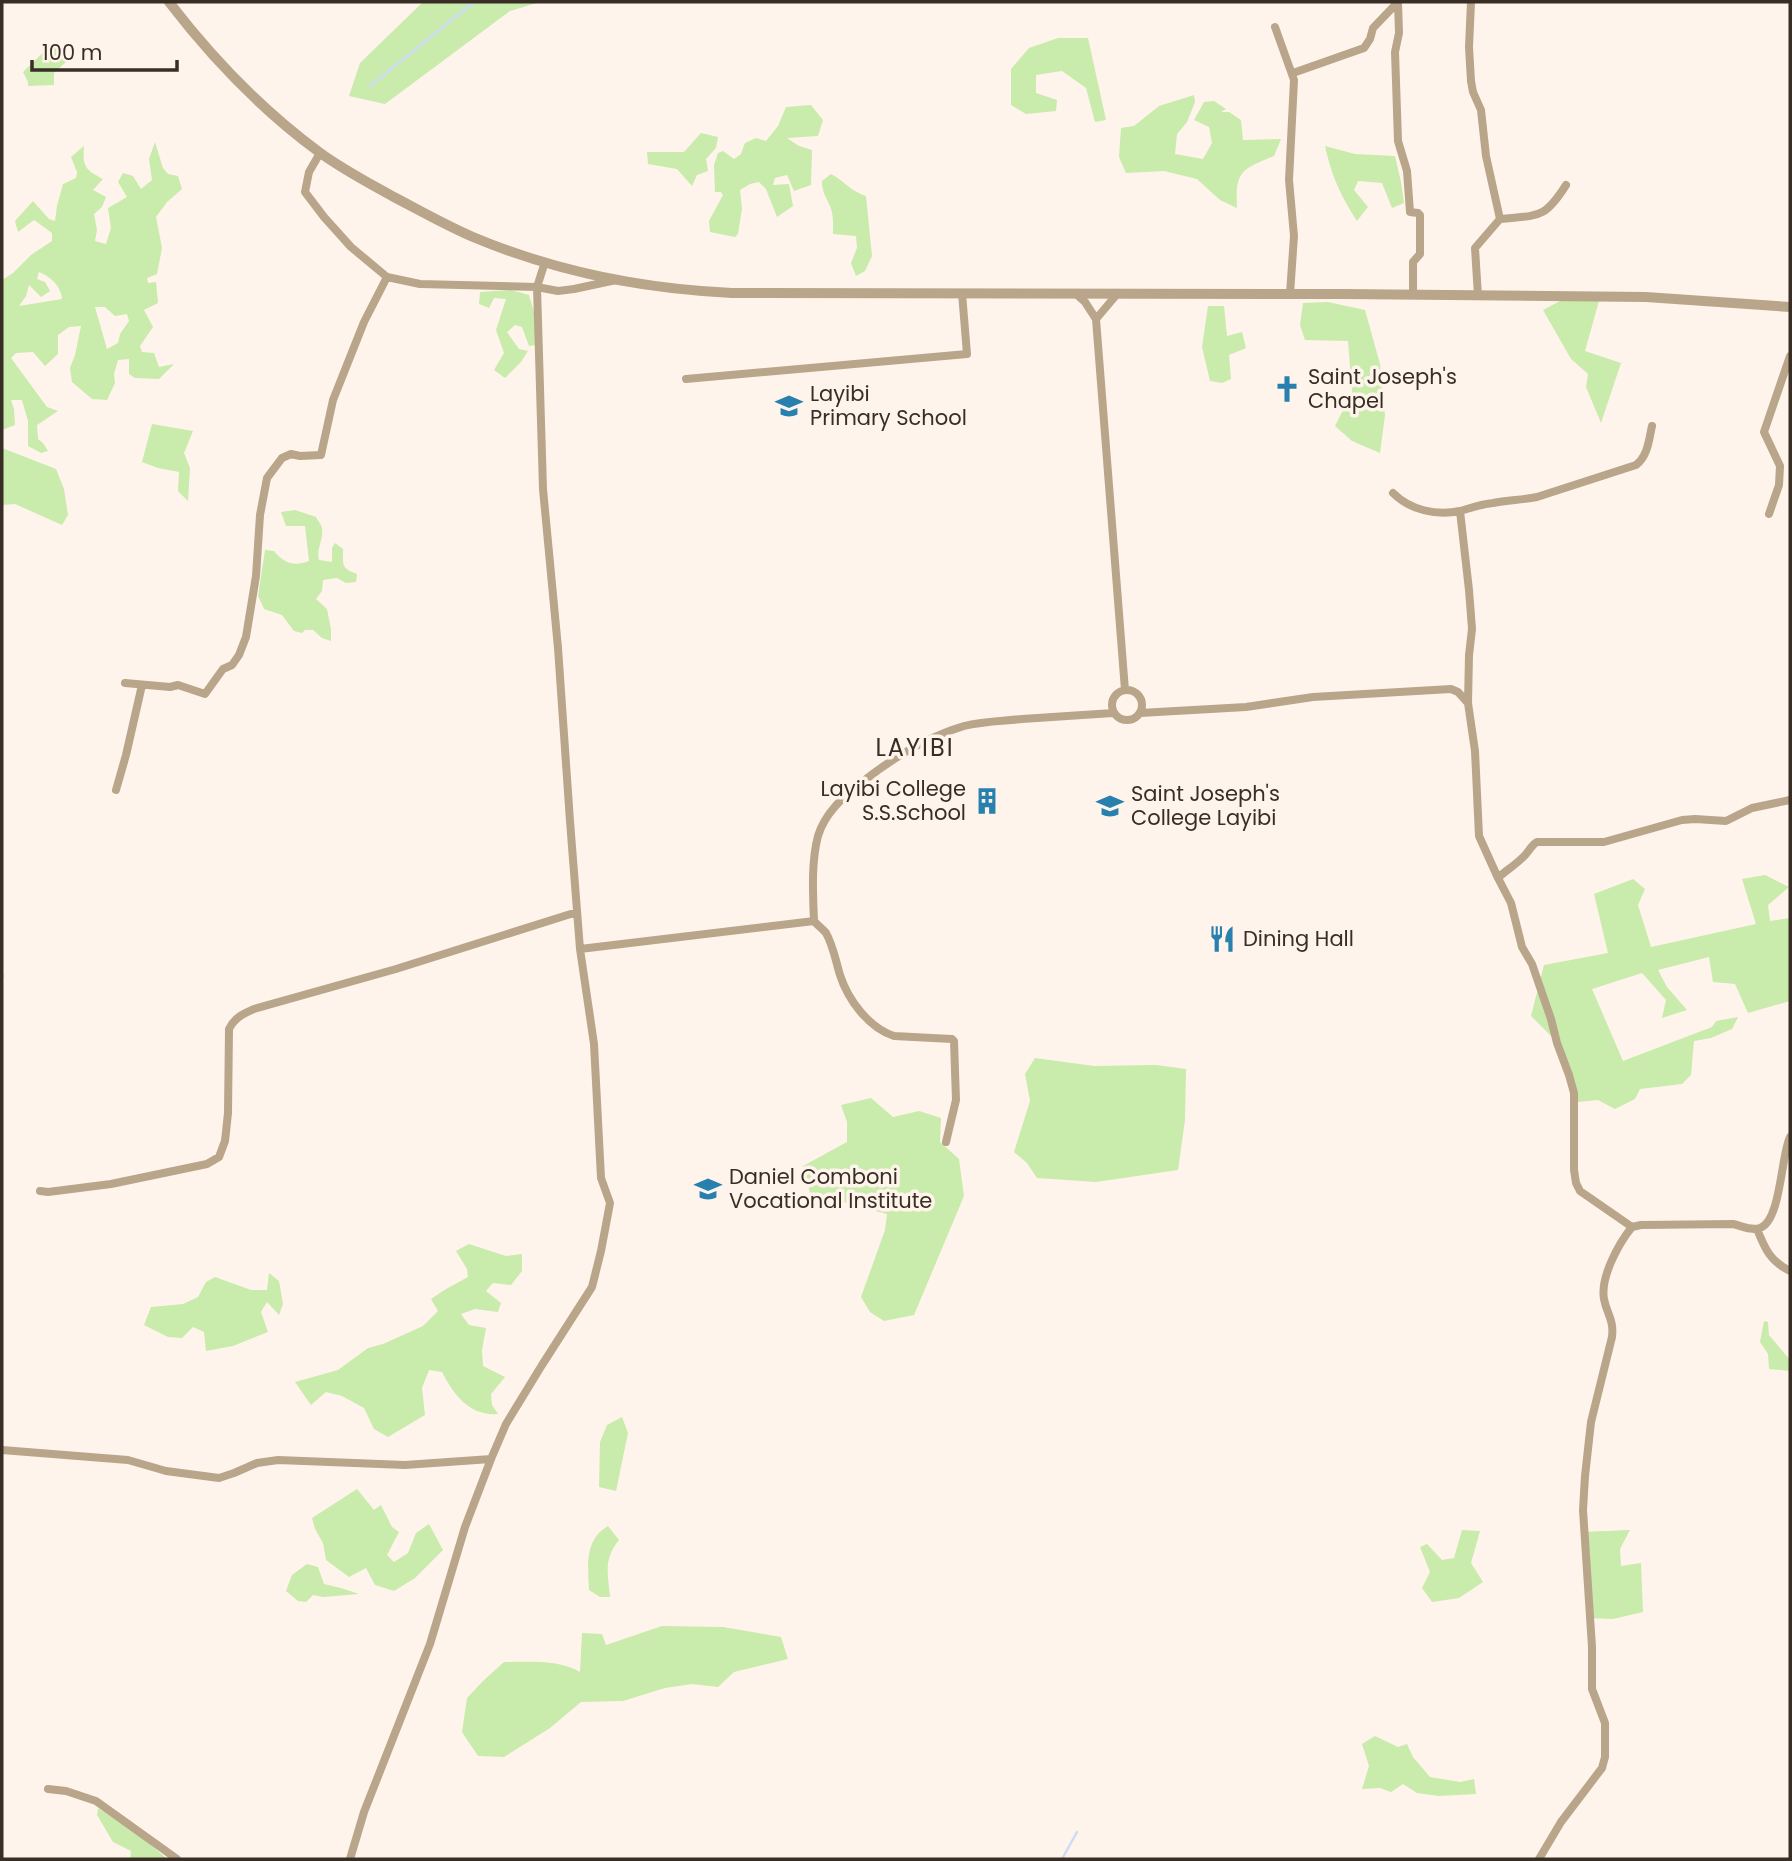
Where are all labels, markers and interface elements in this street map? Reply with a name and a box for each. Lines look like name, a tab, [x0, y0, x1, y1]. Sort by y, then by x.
scale bar	[32, 28, 177, 72]
text: 100 m	[42, 38, 102, 67]
place label: Saint Joseph's Chapel	[1308, 362, 1457, 415]
church icon: Saint Joseph's Chapel	[1272, 374, 1302, 404]
place label: Layibi Primary School	[810, 379, 967, 432]
school or university icon: Layibi Primary School	[774, 391, 804, 421]
district label: LAYIBI	[875, 731, 955, 764]
place label: Layibi College S.S.School	[821, 774, 966, 827]
place label: Saint Joseph's College Layibi	[1131, 779, 1280, 832]
building icon: Layibi College S.S.School	[972, 786, 1002, 816]
school or university icon: Saint Joseph's College Layibi	[1095, 791, 1125, 821]
restaurant icon: Dining Hall	[1207, 924, 1237, 954]
place label: Dining Hall	[1243, 924, 1354, 953]
place label: Daniel Comboni Vocational Institute	[729, 1162, 932, 1215]
school or university icon: Daniel Comboni Vocational Institute	[693, 1174, 723, 1204]

